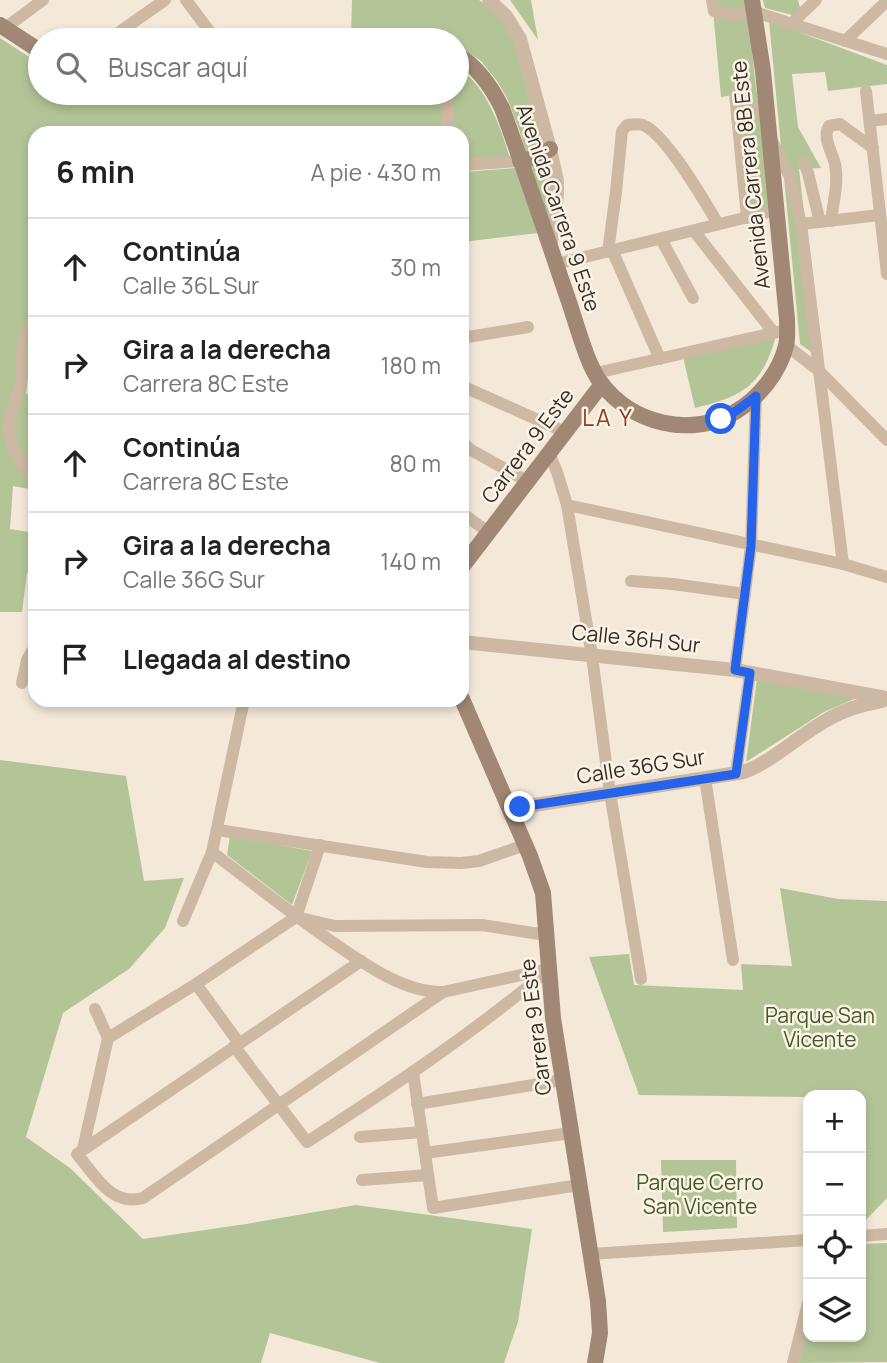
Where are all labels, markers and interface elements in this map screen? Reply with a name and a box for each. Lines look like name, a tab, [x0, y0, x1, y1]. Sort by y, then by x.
search box	[28, 28, 469, 105]
icon: search	[52, 48, 90, 86]
text: Buscar aquí	[108, 49, 248, 85]
street label: Avenida Carrera 8B Este	[724, 59, 776, 291]
street label: Avenida Carrera 9 Este	[510, 100, 608, 315]
text: 6 min	[56, 151, 135, 192]
text: A pie · 430 m	[311, 156, 441, 188]
text: Continúa	[123, 233, 241, 269]
icon: ahead	[56, 248, 94, 286]
text: 30 m	[390, 251, 441, 283]
text: Calle 36L Sur	[123, 269, 259, 301]
text: Gira a la derecha	[123, 331, 331, 367]
icon: right	[56, 346, 94, 384]
text: 180 m	[381, 349, 441, 381]
text: Carrera 8C Este	[123, 367, 289, 399]
street label: Carrera 9 Este	[475, 382, 580, 509]
district label: LA Y	[582, 401, 634, 433]
route start	[705, 403, 736, 434]
text: Continúa	[123, 429, 241, 465]
icon: ahead	[56, 444, 94, 482]
text: 80 m	[390, 447, 441, 479]
text: Carrera 8C Este	[123, 465, 289, 497]
text: Gira a la derecha	[123, 527, 331, 563]
icon: right	[56, 542, 94, 580]
text: 140 m	[380, 545, 441, 577]
text: Calle 36G Sur	[123, 563, 265, 595]
street label: Calle 36H Sur	[570, 617, 702, 659]
icon: arrive	[56, 640, 94, 678]
text: Llegada al destino	[123, 641, 351, 677]
street label: Calle 36G Sur	[575, 742, 707, 790]
route end	[504, 791, 535, 822]
street label: Carrera 9 Este	[513, 957, 557, 1097]
park label: Parque San Vicente	[765, 1001, 875, 1053]
map controls	[803, 1090, 866, 1342]
button: +	[803, 1090, 866, 1153]
button: −	[803, 1153, 866, 1216]
park label: Parque Cerro San Vicente	[636, 1168, 764, 1220]
button: locate	[803, 1216, 866, 1279]
button: layers	[803, 1279, 866, 1342]

